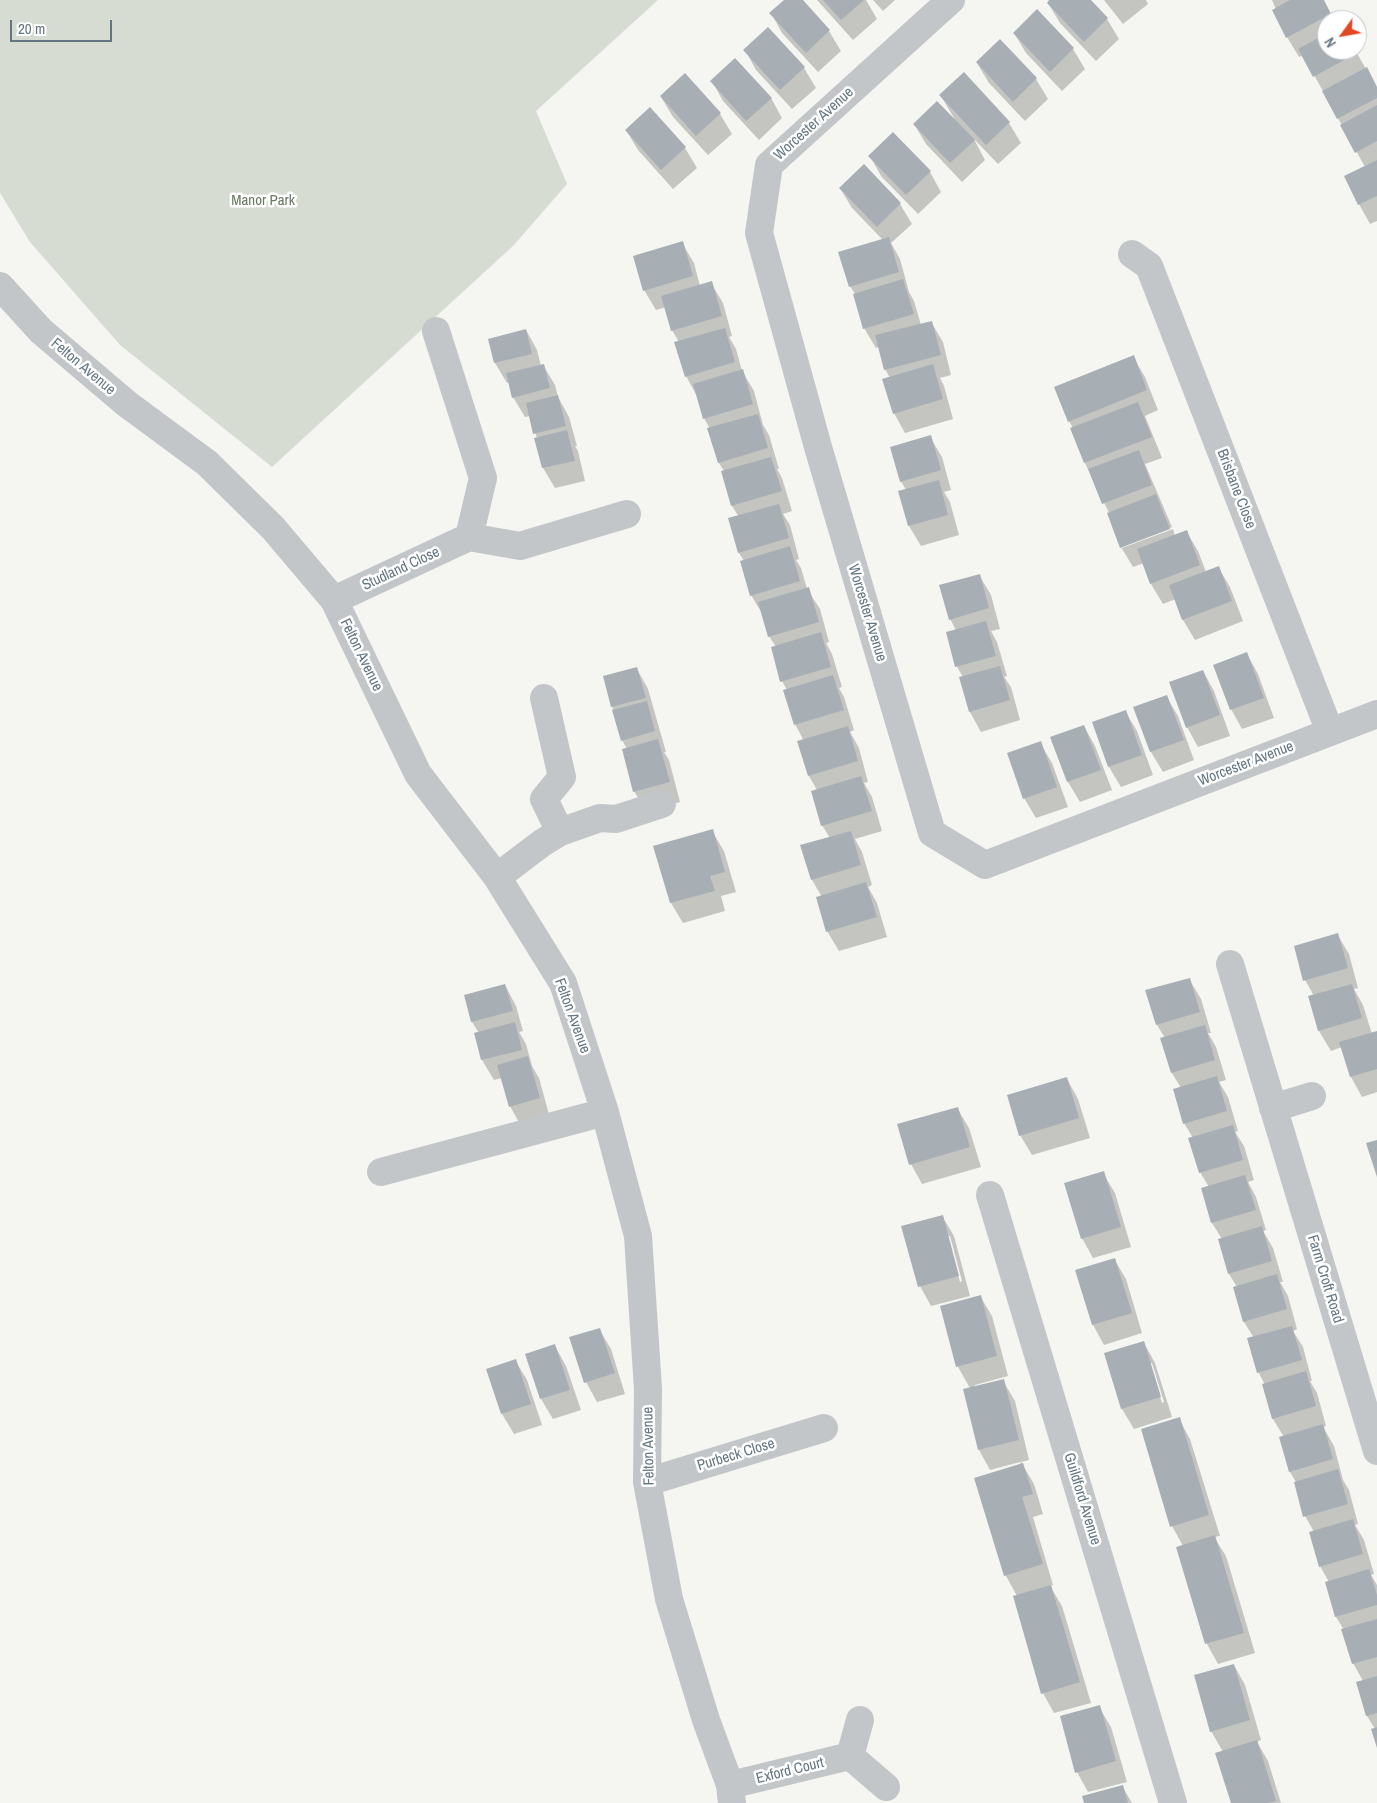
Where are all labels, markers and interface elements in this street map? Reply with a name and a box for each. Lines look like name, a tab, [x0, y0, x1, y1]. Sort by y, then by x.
scale bar	[12, 10, 115, 42]
north arrow	[1317, 10, 1367, 60]
text: 20 m	[18, 18, 45, 39]
text: N	[1320, 34, 1340, 51]
street label: Worcester Avenue	[771, 84, 857, 164]
park label: Manor Park	[231, 192, 295, 210]
street label: Felton Avenue	[47, 335, 119, 399]
street label: Brisbane Close	[1213, 447, 1259, 531]
street label: Studland Close	[359, 543, 443, 595]
street label: Worcester Avenue	[844, 562, 890, 664]
street label: Felton Avenue	[336, 616, 386, 694]
street label: Worcester Avenue	[1196, 738, 1296, 790]
street label: Felton Avenue	[550, 976, 594, 1056]
street label: Farm Croft Road	[1303, 1233, 1347, 1325]
street label: Felton Avenue	[639, 1407, 659, 1485]
street label: Purbeck Close	[695, 1435, 777, 1475]
street label: Guildford Avenue	[1059, 1451, 1105, 1547]
street label: Exford Court	[754, 1754, 826, 1788]

